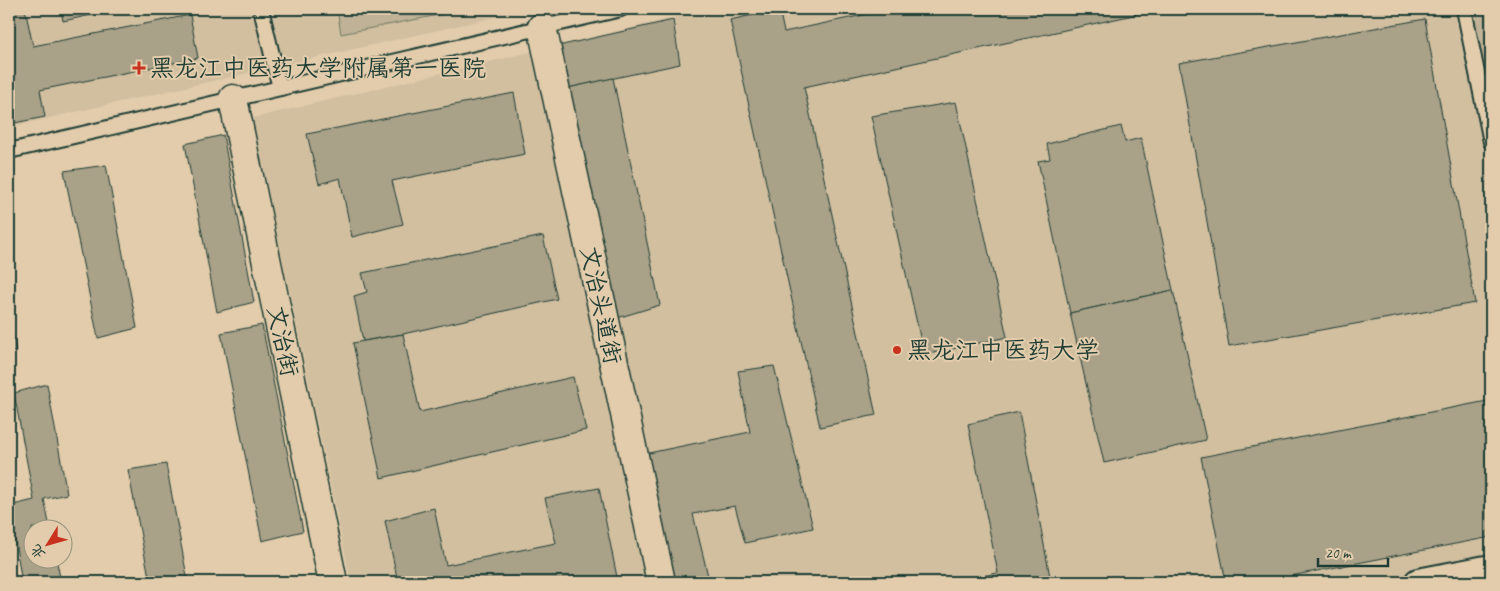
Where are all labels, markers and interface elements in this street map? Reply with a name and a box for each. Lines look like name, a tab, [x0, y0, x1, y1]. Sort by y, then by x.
place label: 黑龙江中医药大学附属第一医院	[150, 53, 486, 83]
marker: 黑龙江中医药大学附属第一医院	[132, 61, 146, 75]
street label: 文治头道街	[574, 243, 628, 367]
street label: 文治街	[261, 303, 305, 379]
place label: 黑龙江中医药大学	[907, 335, 1099, 365]
marker: 黑龙江中医药大学	[891, 344, 903, 356]
north arrow	[22, 518, 72, 568]
scale bar	[1318, 536, 1388, 568]
text: 北	[27, 541, 49, 562]
text: 20 m	[1325, 544, 1352, 563]

